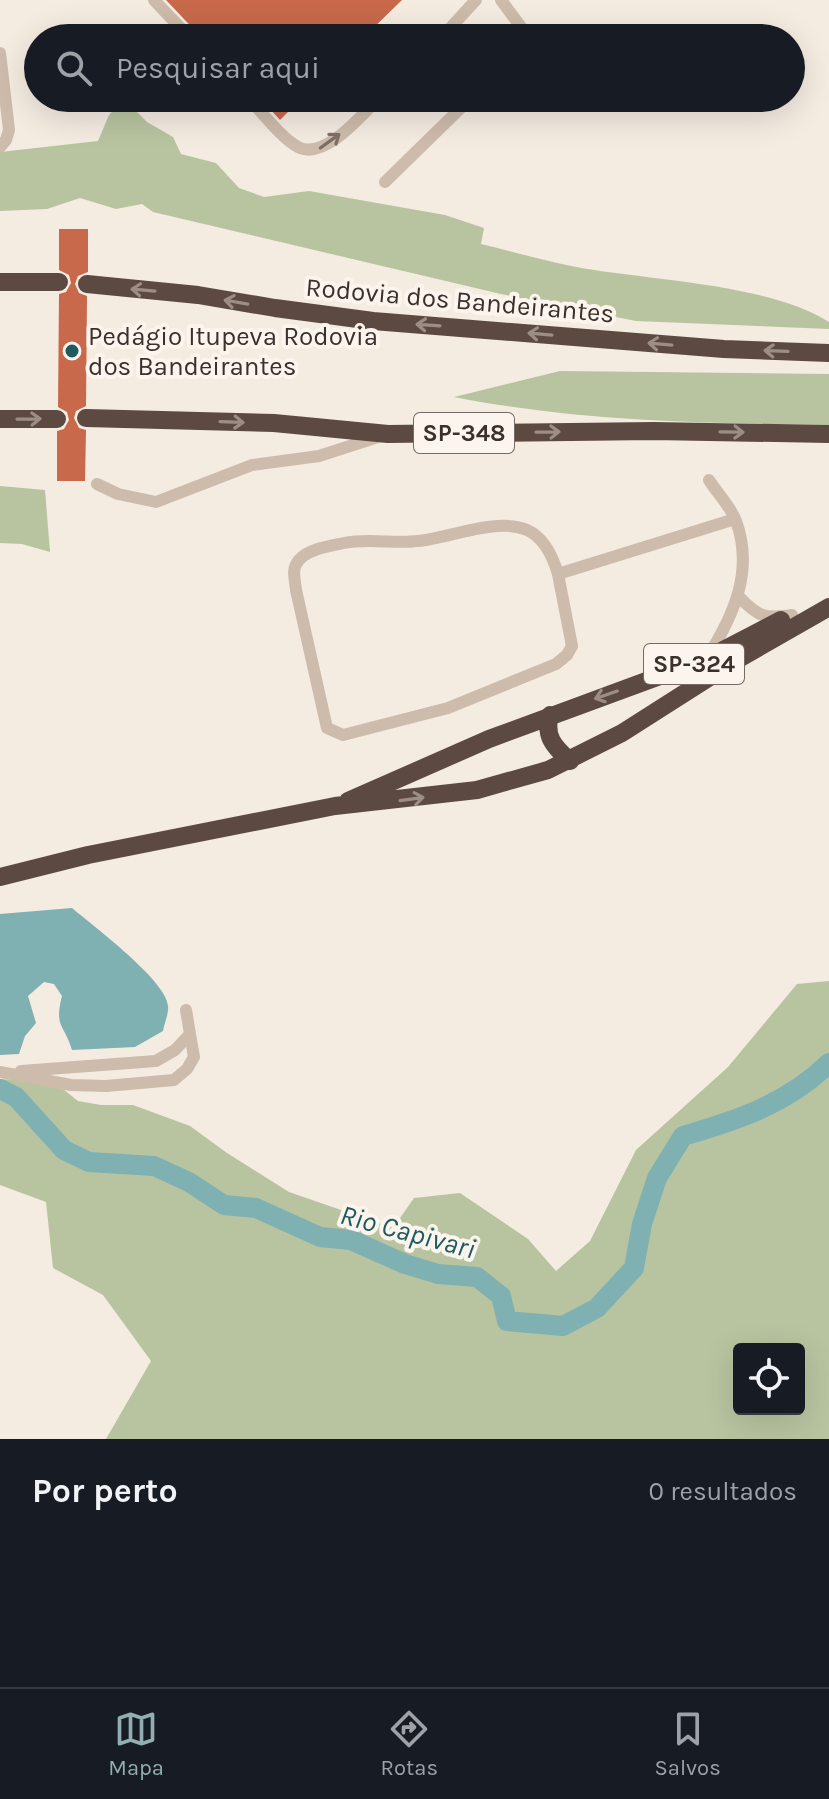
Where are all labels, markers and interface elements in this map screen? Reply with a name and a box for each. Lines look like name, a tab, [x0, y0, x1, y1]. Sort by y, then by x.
search box	[24, 24, 805, 112]
icon: search	[52, 46, 96, 90]
text: Pesquisar aqui	[116, 50, 320, 86]
one-way arrow	[319, 133, 340, 150]
street label: Rodovia dos Bandeirantes	[305, 272, 615, 329]
one-way arrow	[130, 282, 156, 297]
one-way arrow	[224, 293, 249, 308]
one-way arrow	[415, 317, 442, 332]
place label: Pedágio Itupeva Rodovia dos Bandeirantes	[88, 321, 378, 382]
one-way arrow	[527, 326, 554, 341]
one-way arrow	[647, 336, 674, 351]
marker: Pedágio Itupeva Rodovia dos Bandeirantes	[63, 342, 81, 360]
one-way arrow	[763, 343, 790, 358]
one-way arrow	[15, 411, 42, 427]
road number: SP-348	[414, 413, 514, 453]
one-way arrow	[218, 414, 245, 429]
one-way arrow	[534, 424, 561, 440]
one-way arrow	[718, 425, 745, 440]
road number: SP-324	[644, 644, 744, 684]
one-way arrow	[594, 688, 619, 703]
one-way arrow	[398, 791, 425, 806]
water label: Rio Capivari	[337, 1198, 479, 1265]
map controls	[733, 1343, 805, 1415]
button: locate	[733, 1343, 805, 1415]
text: Por perto	[32, 1471, 178, 1511]
text: 0 resultados	[649, 1476, 797, 1507]
tab: Mapa	[108, 1707, 164, 1781]
tab: Rotas	[381, 1707, 438, 1781]
tab: Salvos	[655, 1707, 721, 1781]

